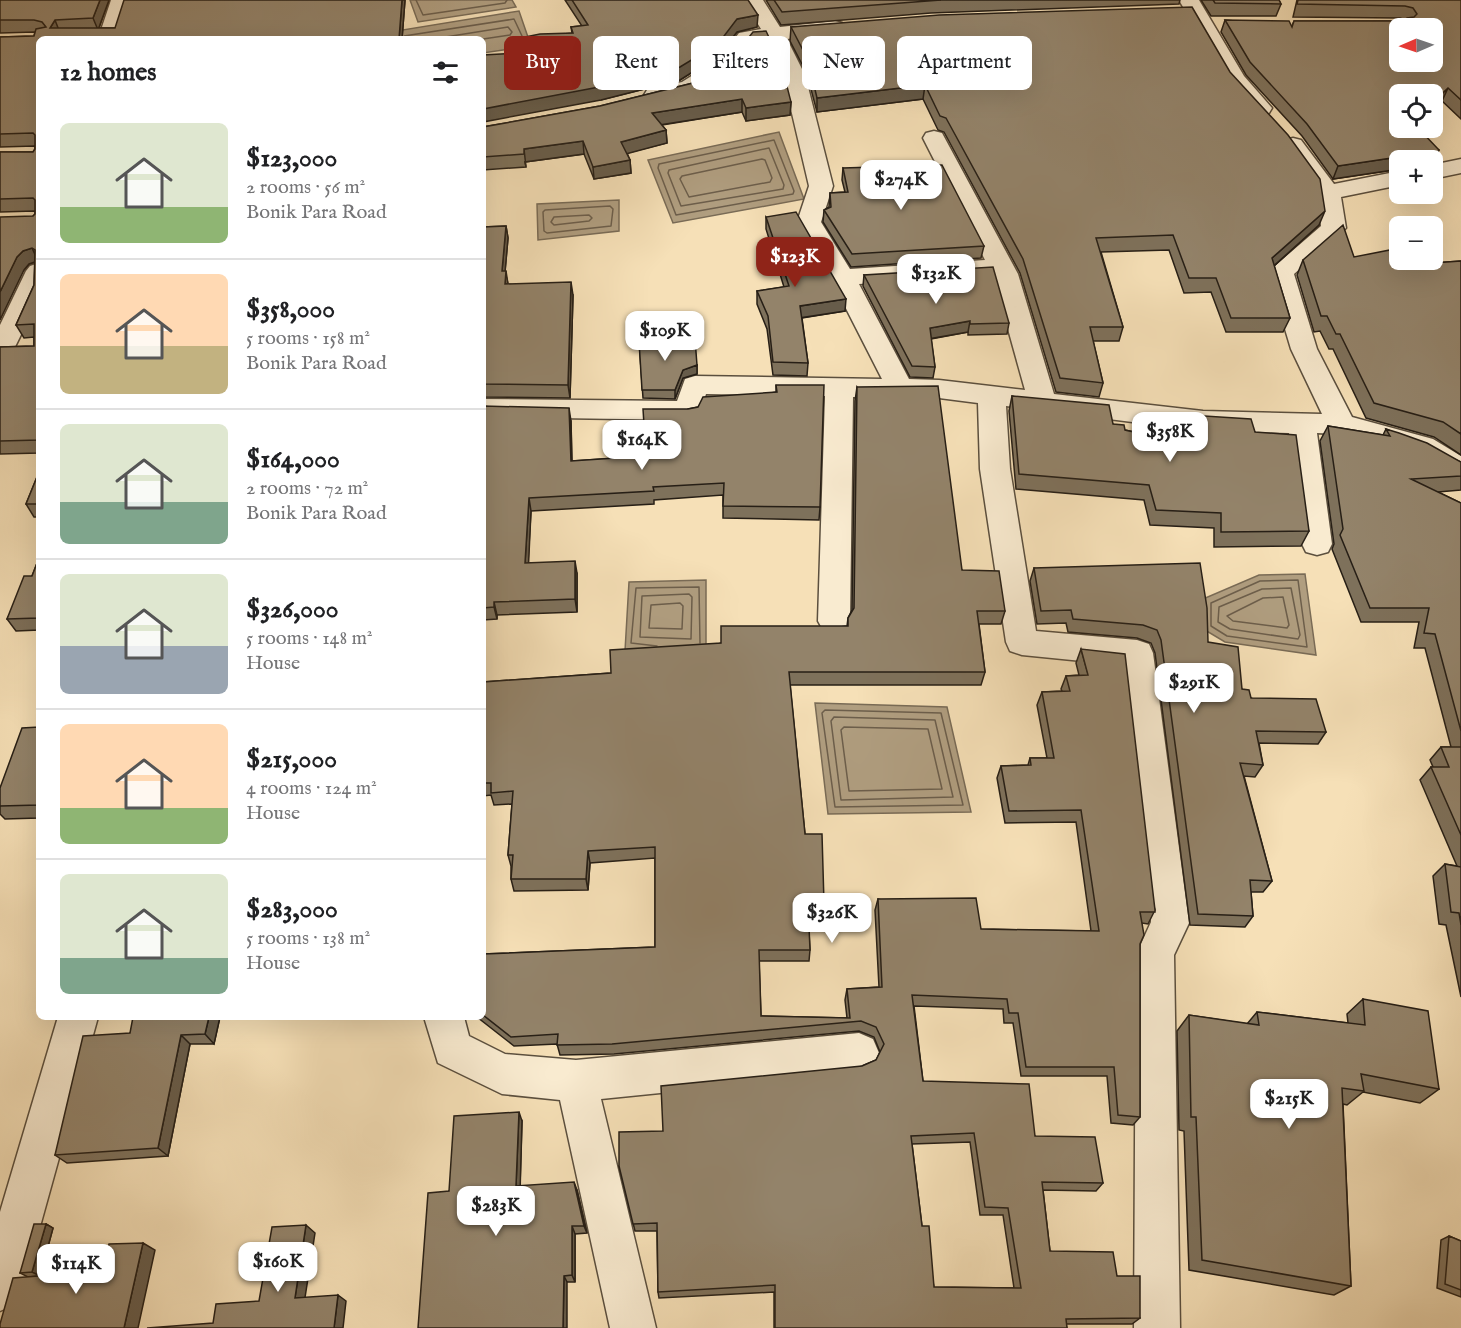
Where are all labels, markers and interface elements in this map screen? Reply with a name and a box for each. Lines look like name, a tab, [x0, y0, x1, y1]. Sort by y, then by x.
north arrow	[1389, 18, 1443, 72]
map controls	[1389, 18, 1443, 270]
chip: Buy	[504, 36, 581, 90]
chip: Rent	[593, 36, 679, 90]
chip: Filters	[691, 36, 790, 90]
chip: New	[802, 36, 885, 90]
chip: Apartment	[897, 36, 1032, 90]
text: 12 homes	[60, 56, 156, 89]
icon: filters	[429, 56, 462, 89]
button: locate	[1389, 84, 1443, 138]
text: $123,000	[246, 142, 337, 175]
icon: home	[108, 147, 180, 219]
button: +	[1389, 150, 1443, 204]
pin: $274K	[859, 160, 943, 211]
text: $274K	[874, 167, 928, 192]
text: 2 rooms · 56 m²	[246, 175, 365, 200]
text: Bonik Para Road	[246, 200, 387, 225]
button: −	[1389, 216, 1443, 270]
pin: $123K	[753, 237, 837, 288]
text: $123K	[770, 244, 820, 269]
pin: $132K	[894, 254, 978, 305]
text: $132K	[911, 261, 961, 286]
text: $358,000	[246, 293, 335, 326]
icon: home	[108, 298, 180, 370]
pin: $109K	[623, 311, 707, 362]
text: $109K	[639, 318, 691, 343]
text: 5 rooms · 158 m²	[246, 326, 370, 351]
text: Bonik Para Road	[246, 351, 387, 376]
pin: $358K	[1128, 412, 1212, 463]
text: $358K	[1146, 419, 1194, 444]
pin: $164K	[600, 420, 684, 471]
text: $164K	[616, 427, 668, 452]
text: $164,000	[246, 443, 340, 476]
icon: home	[108, 448, 180, 520]
text: 2 rooms · 72 m²	[246, 476, 368, 501]
text: Bonik Para Road	[246, 501, 387, 526]
text: $326,000	[246, 593, 339, 626]
icon: home	[108, 598, 180, 670]
text: 5 rooms · 148 m²	[246, 626, 373, 651]
text: House	[246, 651, 300, 676]
pin: $291K	[1152, 663, 1236, 714]
text: $291K	[1168, 670, 1220, 695]
text: $215,000	[246, 743, 337, 776]
icon: home	[108, 748, 180, 820]
text: 4 rooms · 124 m²	[246, 776, 377, 801]
text: House	[246, 801, 300, 826]
text: $283,000	[246, 893, 338, 926]
pin: $326K	[790, 893, 874, 944]
icon: home	[108, 898, 180, 970]
text: $326K	[807, 900, 857, 925]
text: 5 rooms · 138 m²	[246, 926, 370, 951]
text: House	[246, 951, 300, 976]
pin: $215K	[1247, 1079, 1331, 1130]
text: $215K	[1264, 1086, 1314, 1111]
pin: $283K	[454, 1186, 538, 1237]
text: $283K	[471, 1193, 521, 1218]
pin: $160K	[236, 1242, 320, 1293]
pin: $114K	[34, 1244, 118, 1295]
text: $160K	[252, 1249, 304, 1274]
text: $114K	[51, 1251, 101, 1276]

